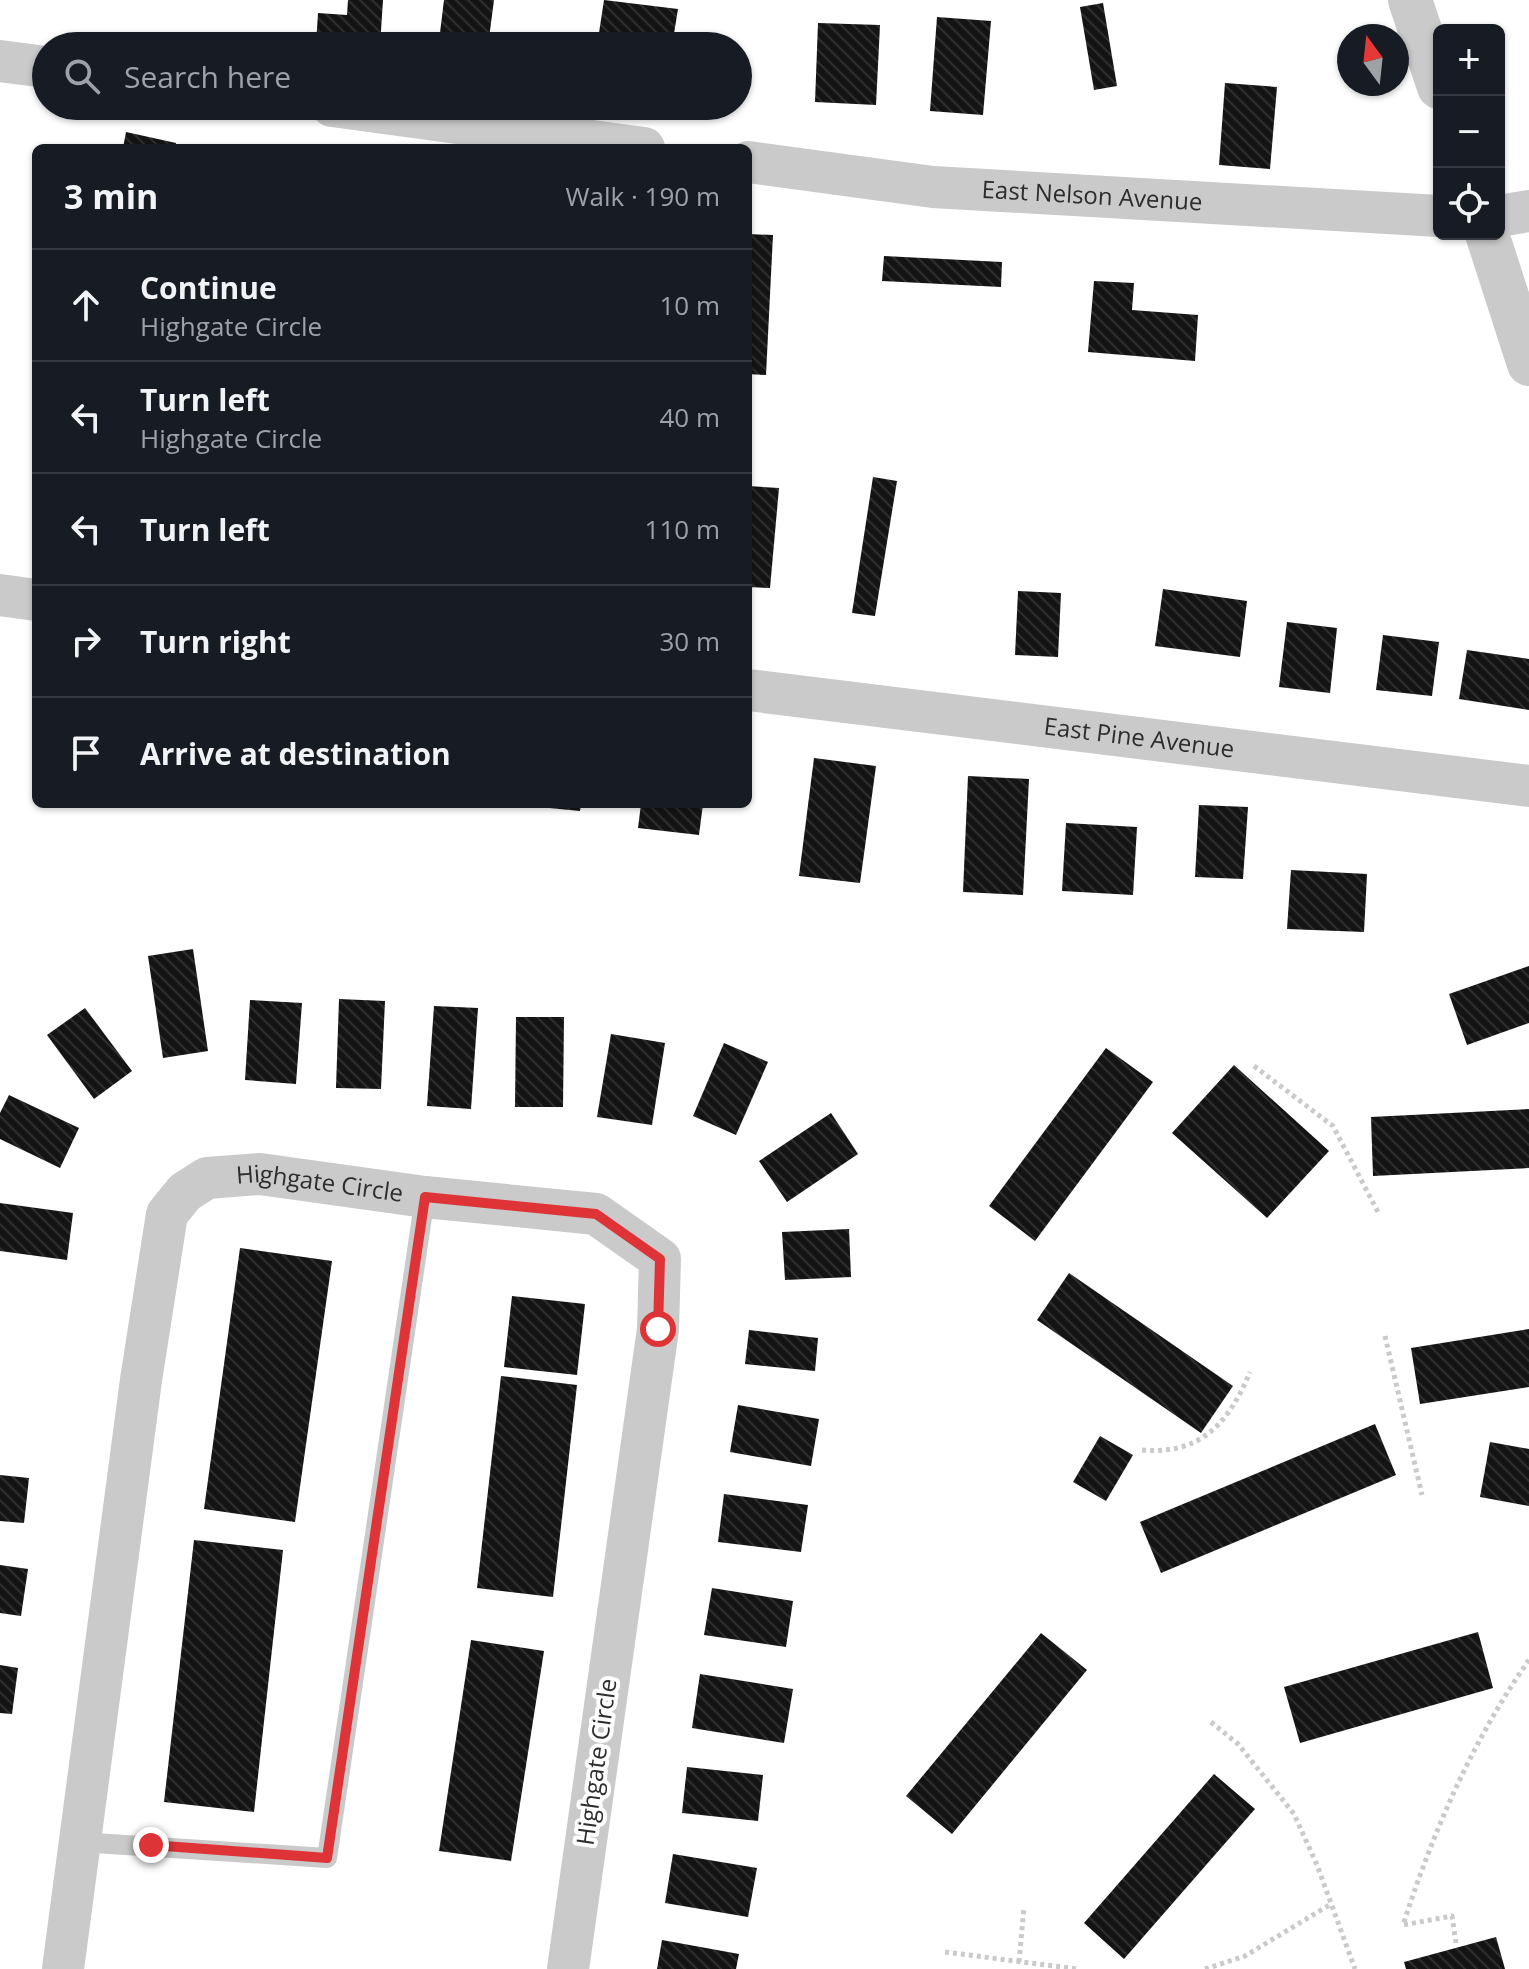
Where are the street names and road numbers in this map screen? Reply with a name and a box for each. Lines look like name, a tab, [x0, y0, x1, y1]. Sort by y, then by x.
street label: East Nelson Avenue	[981, 172, 1203, 217]
street label: East Pine Avenue	[1042, 709, 1236, 765]
street label: Highgate Circle	[235, 1156, 405, 1209]
street label: Highgate Circle	[567, 1676, 624, 1847]

